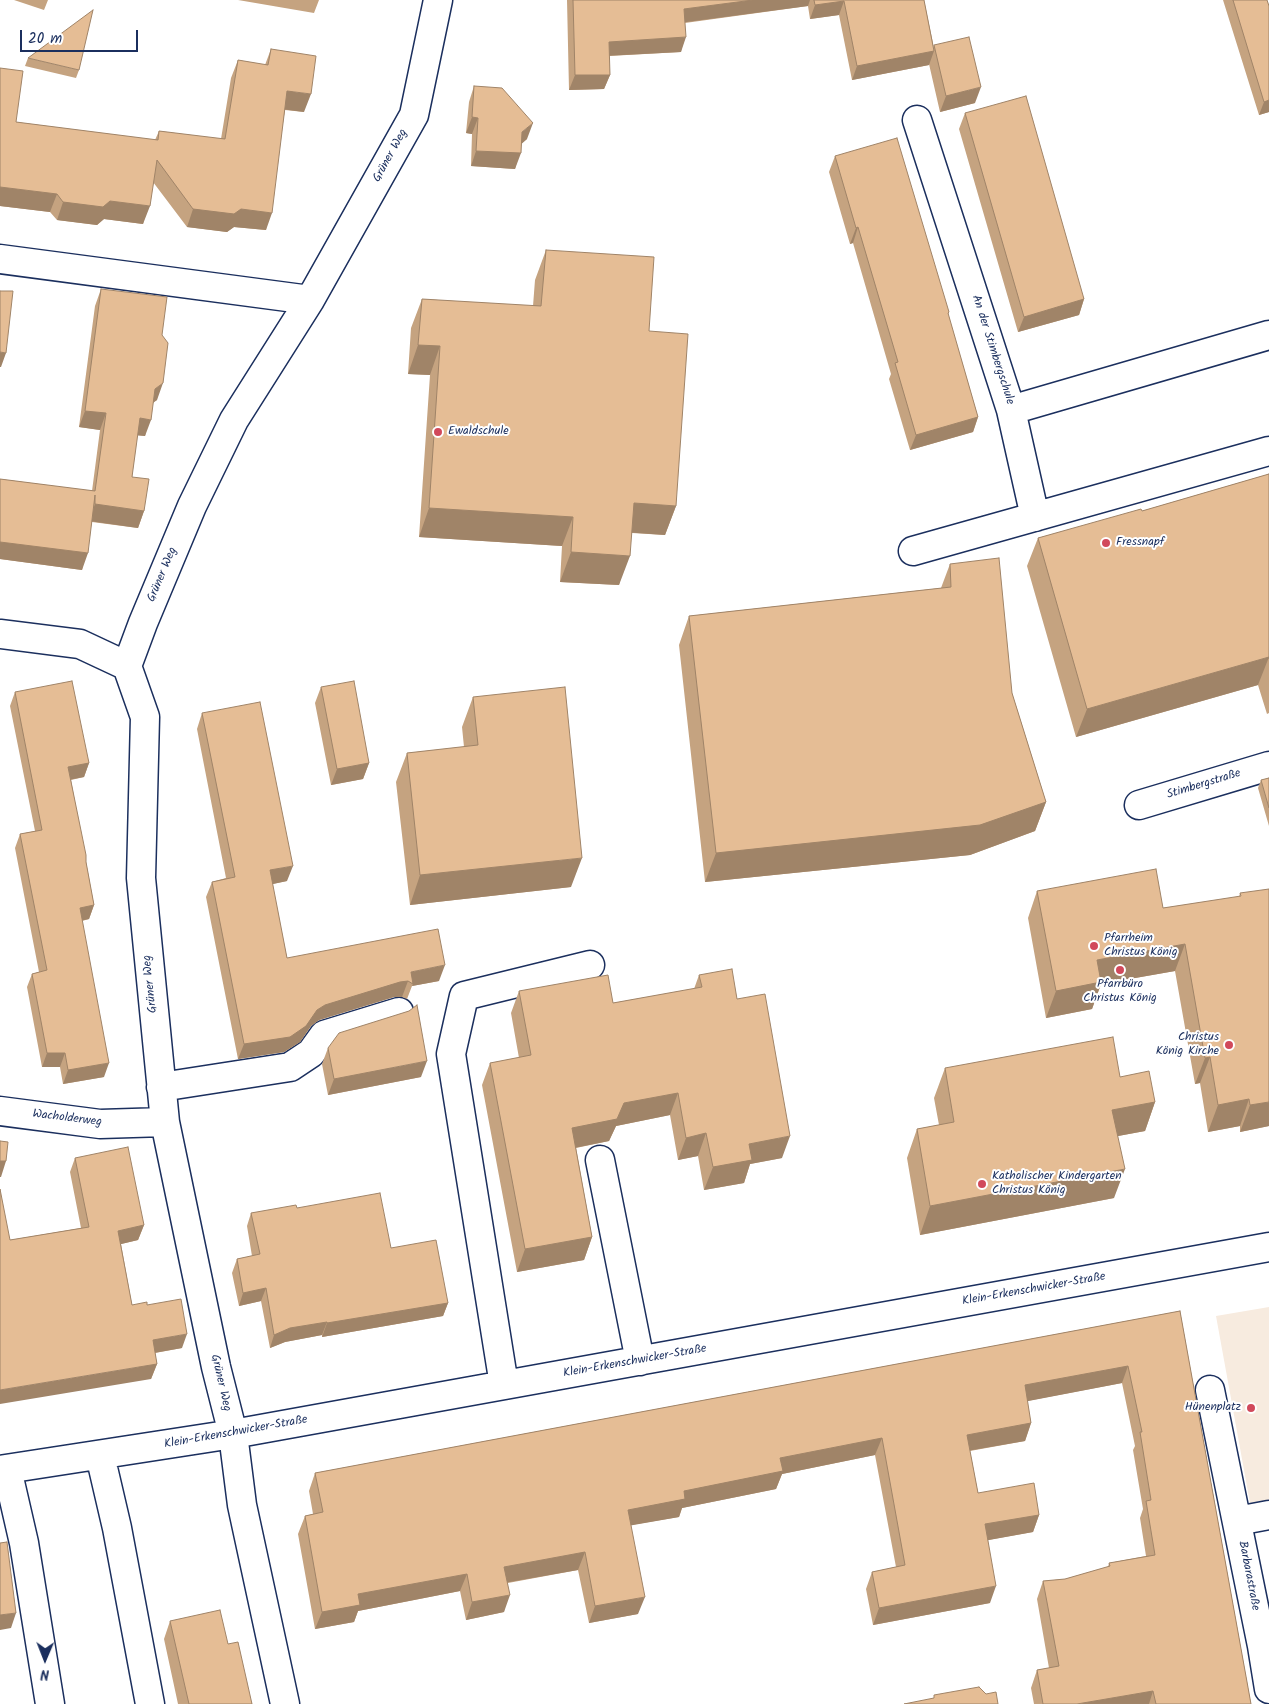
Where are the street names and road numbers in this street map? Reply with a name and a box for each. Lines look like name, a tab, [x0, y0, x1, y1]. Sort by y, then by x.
street label: Grüner Weg	[371, 127, 411, 185]
street label: An der Stimbergschule	[967, 293, 1017, 407]
street label: Grüner Weg	[145, 545, 181, 605]
street label: Stimbergstraße	[1165, 767, 1243, 803]
street label: Grüner Weg	[141, 954, 161, 1014]
street label: Wacholderweg	[32, 1108, 102, 1130]
street label: Klein-Erkenschwicker-Straße	[961, 1270, 1107, 1310]
street label: Klein-Erkenschwicker-Straße	[562, 1342, 708, 1382]
street label: Grüner Weg	[206, 1353, 234, 1413]
street label: Klein-Erkenschwicker-Straße	[163, 1413, 309, 1453]
street label: Barbarastraße	[1234, 1540, 1262, 1612]

